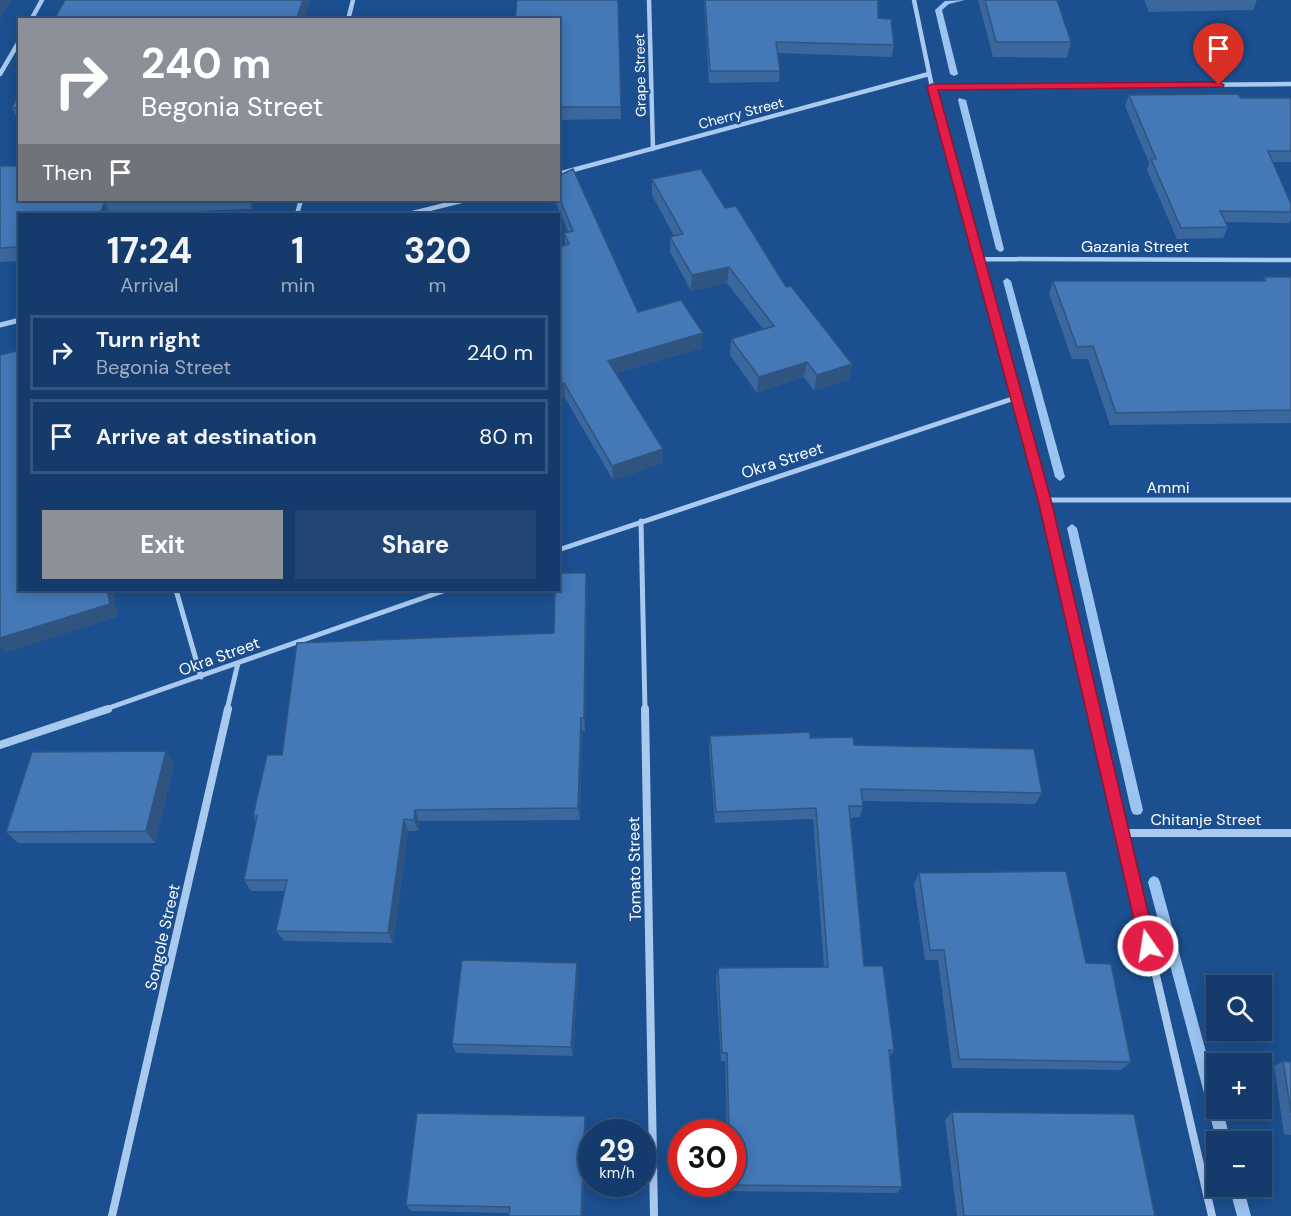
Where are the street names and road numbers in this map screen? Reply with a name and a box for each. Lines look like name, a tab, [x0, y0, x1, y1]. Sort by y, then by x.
street label: Grape Street	[630, 33, 650, 117]
street label: Cherry Street	[696, 93, 786, 133]
street label: Gazania Street	[1081, 236, 1189, 257]
street label: Okra Street	[739, 437, 826, 484]
street label: Ammi	[1147, 477, 1189, 498]
street label: Okra Street	[176, 632, 263, 681]
street label: Chitanje Street	[1150, 809, 1262, 830]
street label: Tomato Street	[623, 816, 646, 922]
street label: Songole Street	[140, 882, 185, 992]

